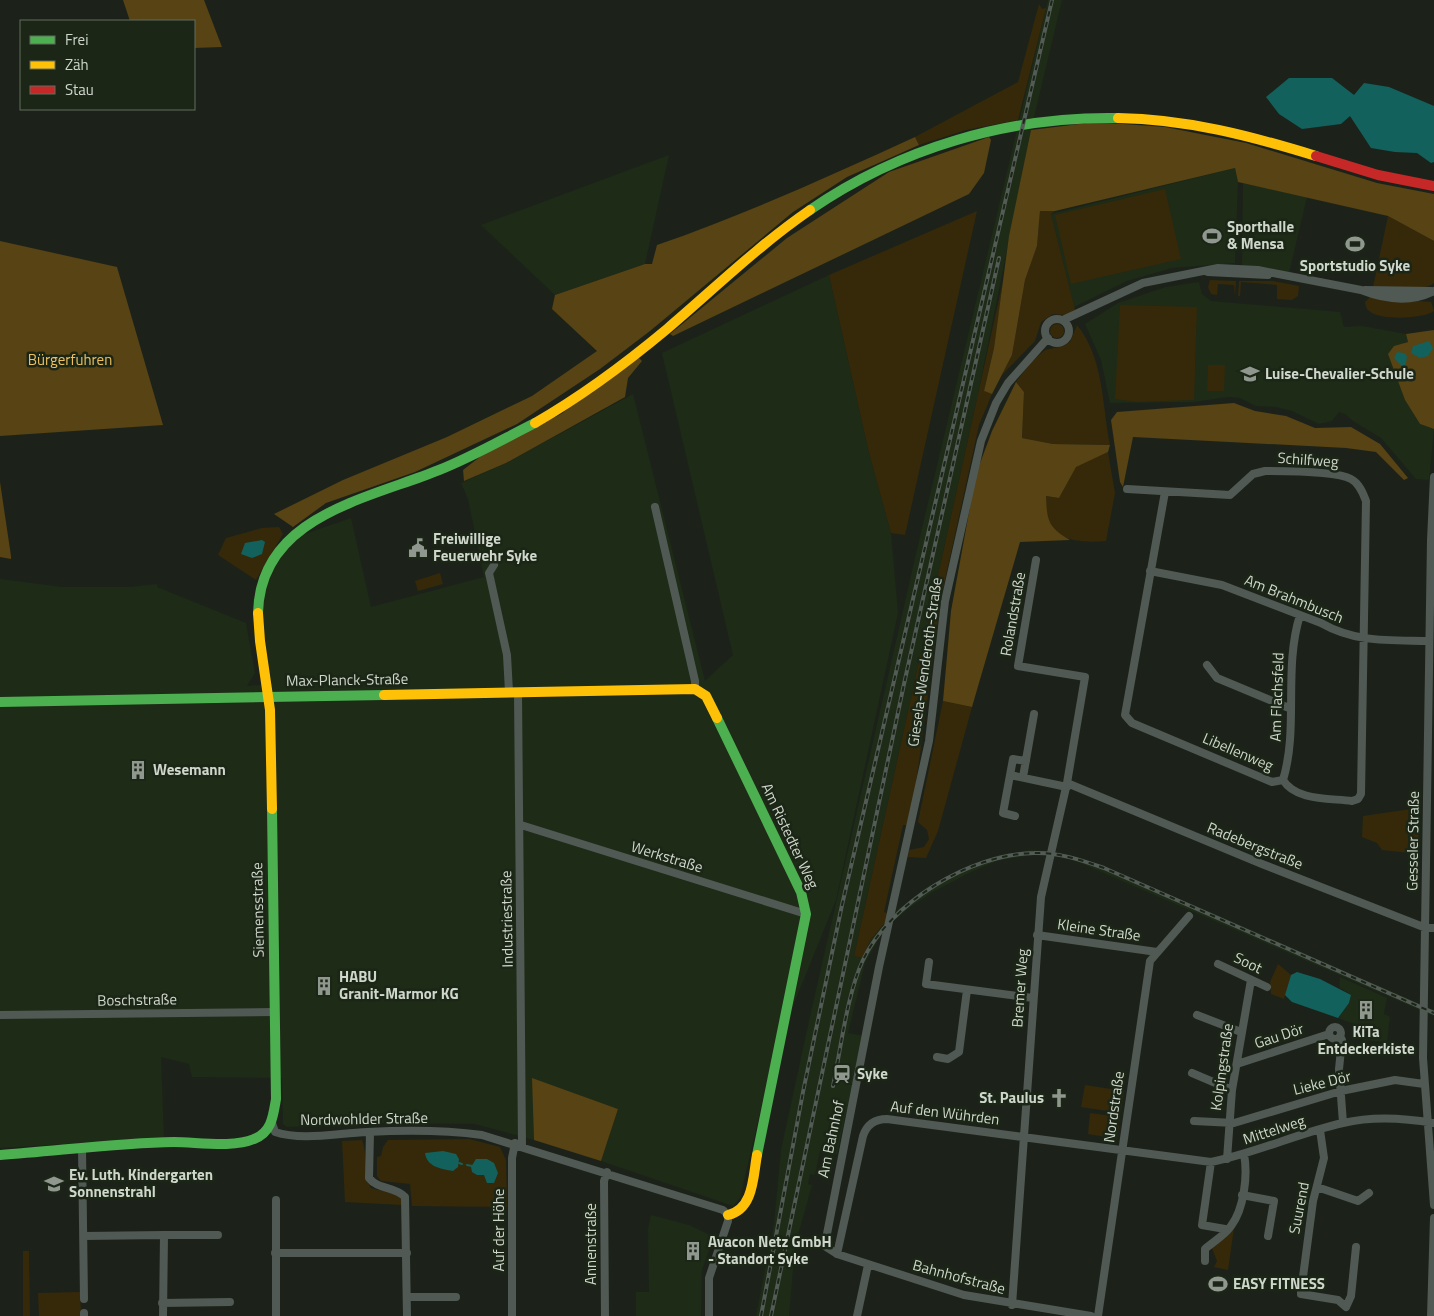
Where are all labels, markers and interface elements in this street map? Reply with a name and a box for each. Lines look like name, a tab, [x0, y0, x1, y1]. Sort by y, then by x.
legend	[20, 20, 195, 110]
text: Frei	[65, 28, 88, 51]
text: Zäh	[65, 53, 89, 76]
text: Stau	[65, 78, 94, 101]
place label: Sporthalle & Mensa	[1227, 215, 1294, 255]
sports icon: Sporthalle & Mensa	[1201, 225, 1223, 247]
sports icon: Sportstudio Syke	[1344, 233, 1366, 255]
place label: Sportstudio Syke	[1300, 254, 1411, 277]
park label: Bürgerfuhren	[28, 348, 112, 371]
place label: Luise-Chevalier-Schule	[1265, 362, 1414, 385]
school or university icon: Luise-Chevalier-Schule	[1239, 363, 1261, 385]
street label: Schilfweg	[1277, 446, 1340, 473]
place label: Freiwillige Feuerwehr Syke	[433, 527, 537, 567]
public building icon: Freiwillige Feuerwehr Syke	[407, 537, 429, 559]
street label: Am Brahmbusch	[1241, 568, 1347, 629]
street label: Rolandstraße	[994, 570, 1031, 658]
street label: Giesela-Wenderoth-Straße	[901, 576, 948, 748]
street label: Am Flachsfeld	[1263, 652, 1290, 742]
street label: Max-Planck-Straße	[286, 667, 408, 692]
street label: Libellenweg	[1199, 726, 1278, 777]
place label: Wesemann	[153, 758, 226, 781]
building icon: Wesemann	[127, 759, 149, 781]
street label: Am Ristedter Weg	[756, 779, 825, 893]
street label: Gesseler Straße	[1400, 791, 1425, 891]
street label: Radebergstraße	[1204, 816, 1307, 875]
street label: Werkstraße	[628, 835, 706, 878]
street label: Siemensstraße	[245, 862, 270, 958]
street label: Industriestraße	[494, 870, 519, 968]
street label: Kleine Straße	[1056, 912, 1142, 947]
street label: Soot	[1230, 946, 1267, 979]
street label: Bremer Weg	[1005, 948, 1034, 1028]
place label: HABU Granit-Marmor KG	[339, 965, 459, 1005]
building icon: HABU Granit-Marmor KG	[313, 975, 335, 997]
street label: Boschstraße	[97, 987, 177, 1012]
building icon: KiTa Entdeckerkiste	[1355, 999, 1377, 1021]
street label: Gau Dör	[1251, 1017, 1307, 1054]
place label: KiTa Entdeckerkiste	[1317, 1020, 1415, 1060]
street label: Kolpingstraße	[1204, 1022, 1239, 1112]
place label: Syke	[857, 1062, 888, 1085]
station icon: Syke	[831, 1063, 853, 1085]
street label: Lieke Dör	[1291, 1064, 1353, 1101]
street label: Nordstraße	[1097, 1070, 1130, 1144]
place label: St. Paulus	[979, 1086, 1044, 1109]
church icon: St. Paulus	[1048, 1087, 1070, 1109]
street label: Auf den Wührden	[889, 1094, 1001, 1131]
street label: Am Bahnhof	[811, 1098, 850, 1180]
street label: Nordwohlder Straße	[300, 1106, 428, 1131]
street label: Mittelweg	[1240, 1109, 1308, 1150]
place label: Ev. Luth. Kindergarten Sonnenstrahl	[69, 1163, 213, 1203]
school or university icon: Ev. Luth. Kindergarten Sonnenstrahl	[43, 1173, 65, 1195]
street label: Suurend	[1282, 1180, 1315, 1236]
street label: Auf der Höhe	[487, 1189, 510, 1271]
street label: Annenstraße	[579, 1203, 602, 1285]
place label: Avacon Netz GmbH - Standort Syke	[708, 1230, 832, 1270]
building icon: Avacon Netz GmbH - Standort Syke	[682, 1240, 704, 1262]
street label: Bahnhofstraße	[910, 1253, 1008, 1300]
place label: EASY FITNESS	[1233, 1272, 1325, 1295]
sports icon: EASY FITNESS	[1207, 1273, 1229, 1295]

